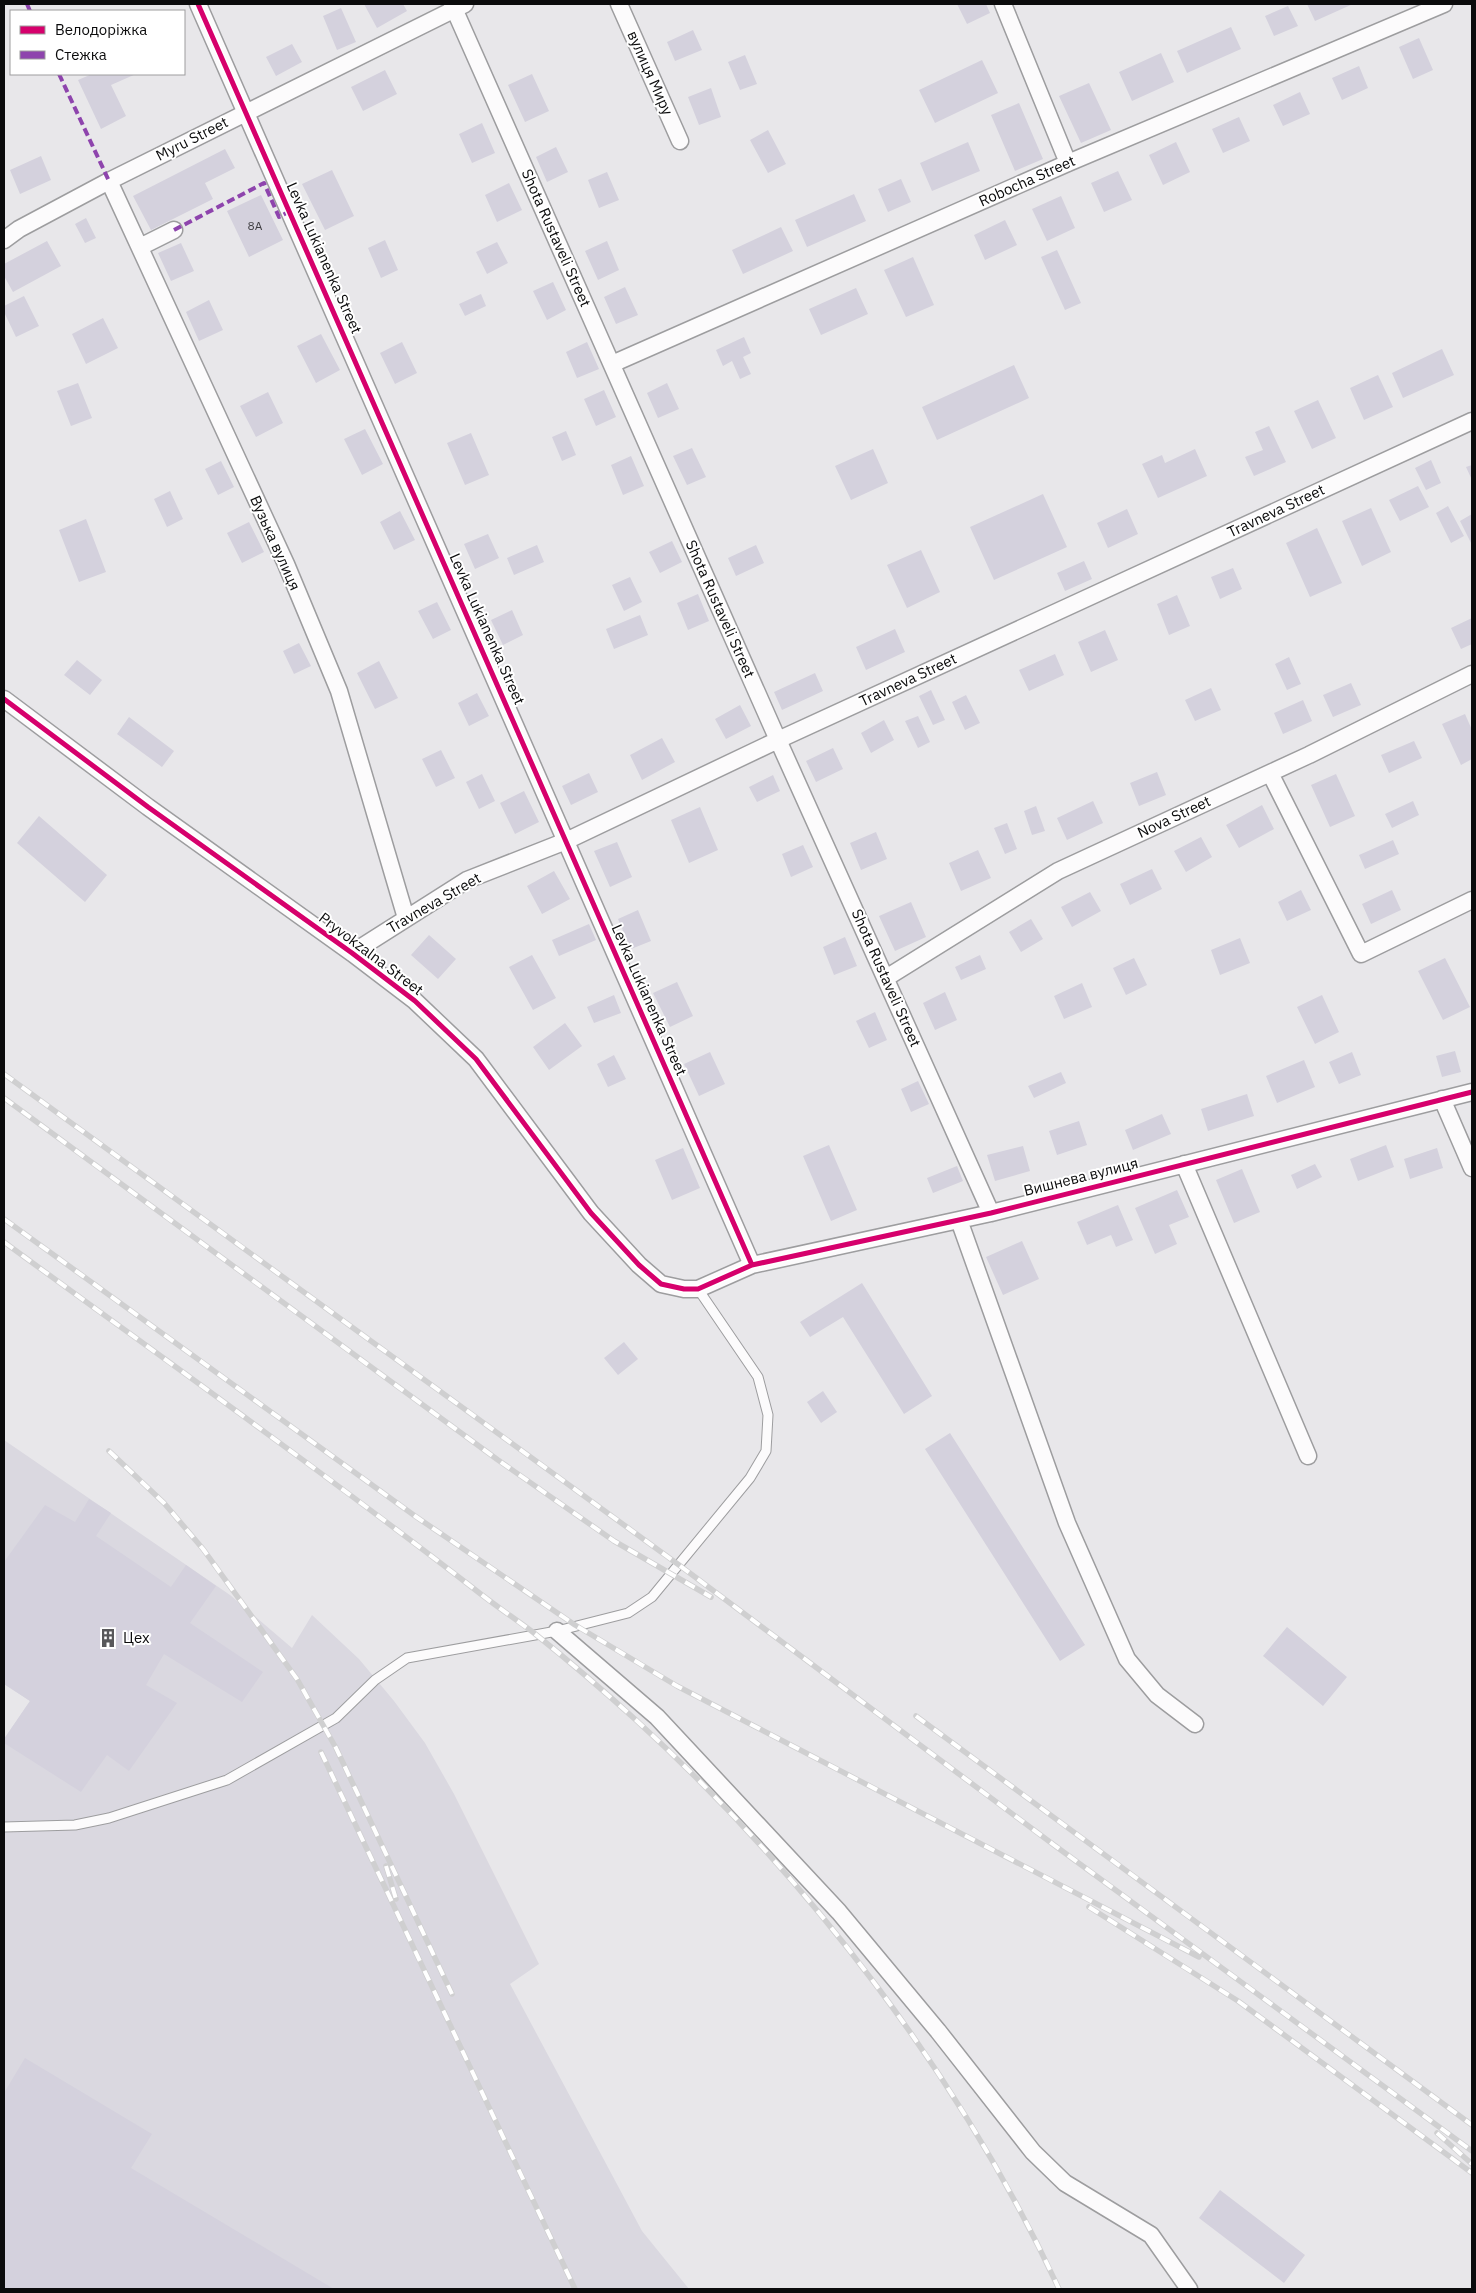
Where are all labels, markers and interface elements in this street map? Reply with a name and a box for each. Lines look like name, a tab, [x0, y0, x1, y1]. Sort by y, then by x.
legend	[10, 10, 185, 75]
text: Велодоріжка	[55, 20, 147, 39]
street label: вулиця Миру	[623, 28, 678, 118]
text: Стежка	[55, 45, 107, 64]
street label: Myru Street	[153, 112, 231, 165]
street label: Robocha Street	[976, 151, 1078, 210]
street label: Shota Rustaveli Street	[517, 166, 595, 310]
street label: Levka Lukianenka Street	[283, 179, 366, 336]
house number: 8А	[248, 218, 263, 233]
street label: Travneva Street	[1224, 480, 1327, 541]
street label: Вузька вулиця	[246, 492, 305, 593]
street label: Shota Rustaveli Street	[681, 537, 759, 681]
street label: Levka Lukianenka Street	[446, 550, 529, 707]
street label: Travneva Street	[856, 649, 959, 710]
street label: Nova Street	[1134, 791, 1214, 842]
street label: Travneva Street	[383, 868, 484, 937]
street label: Shota Rustaveli Street	[847, 906, 925, 1050]
street label: Pryvokzalna Street	[315, 908, 427, 999]
street label: Levka Lukianenka Street	[608, 921, 691, 1078]
street label: Вишнева вулиця	[1022, 1153, 1140, 1200]
building icon: Цех	[97, 1627, 119, 1649]
place label: Цех	[123, 1628, 150, 1647]

